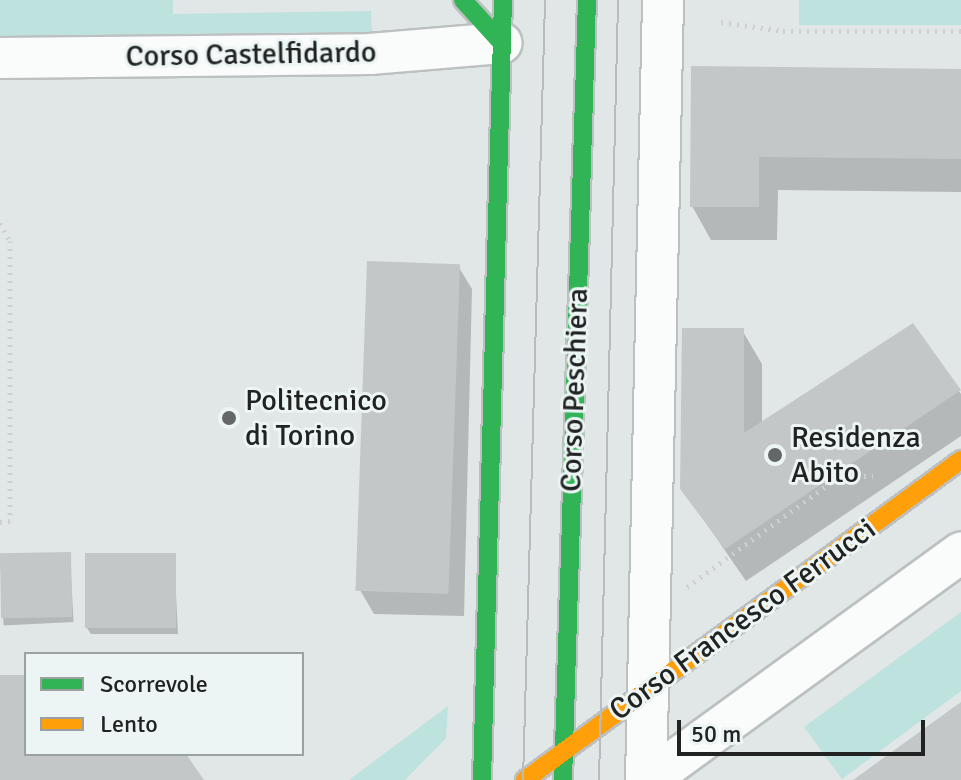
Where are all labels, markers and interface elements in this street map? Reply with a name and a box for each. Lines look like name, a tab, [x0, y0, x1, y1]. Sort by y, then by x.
street label: Corso Castelfidardo	[125, 35, 377, 75]
street label: Corso Peschiera	[553, 288, 597, 492]
place label: Politecnico di Torino	[245, 383, 387, 454]
marker: Politecnico di Torino	[220, 409, 238, 427]
place label: Residenza Abito	[791, 420, 921, 490]
marker: Residenza Abito	[766, 446, 784, 464]
street label: Corso Francesco Ferrucci	[603, 511, 883, 729]
legend	[24, 652, 304, 756]
text: Scorrevole	[100, 669, 208, 699]
scale bar	[681, 704, 929, 754]
text: Lento	[100, 709, 158, 739]
text: 50 m	[691, 719, 741, 749]

